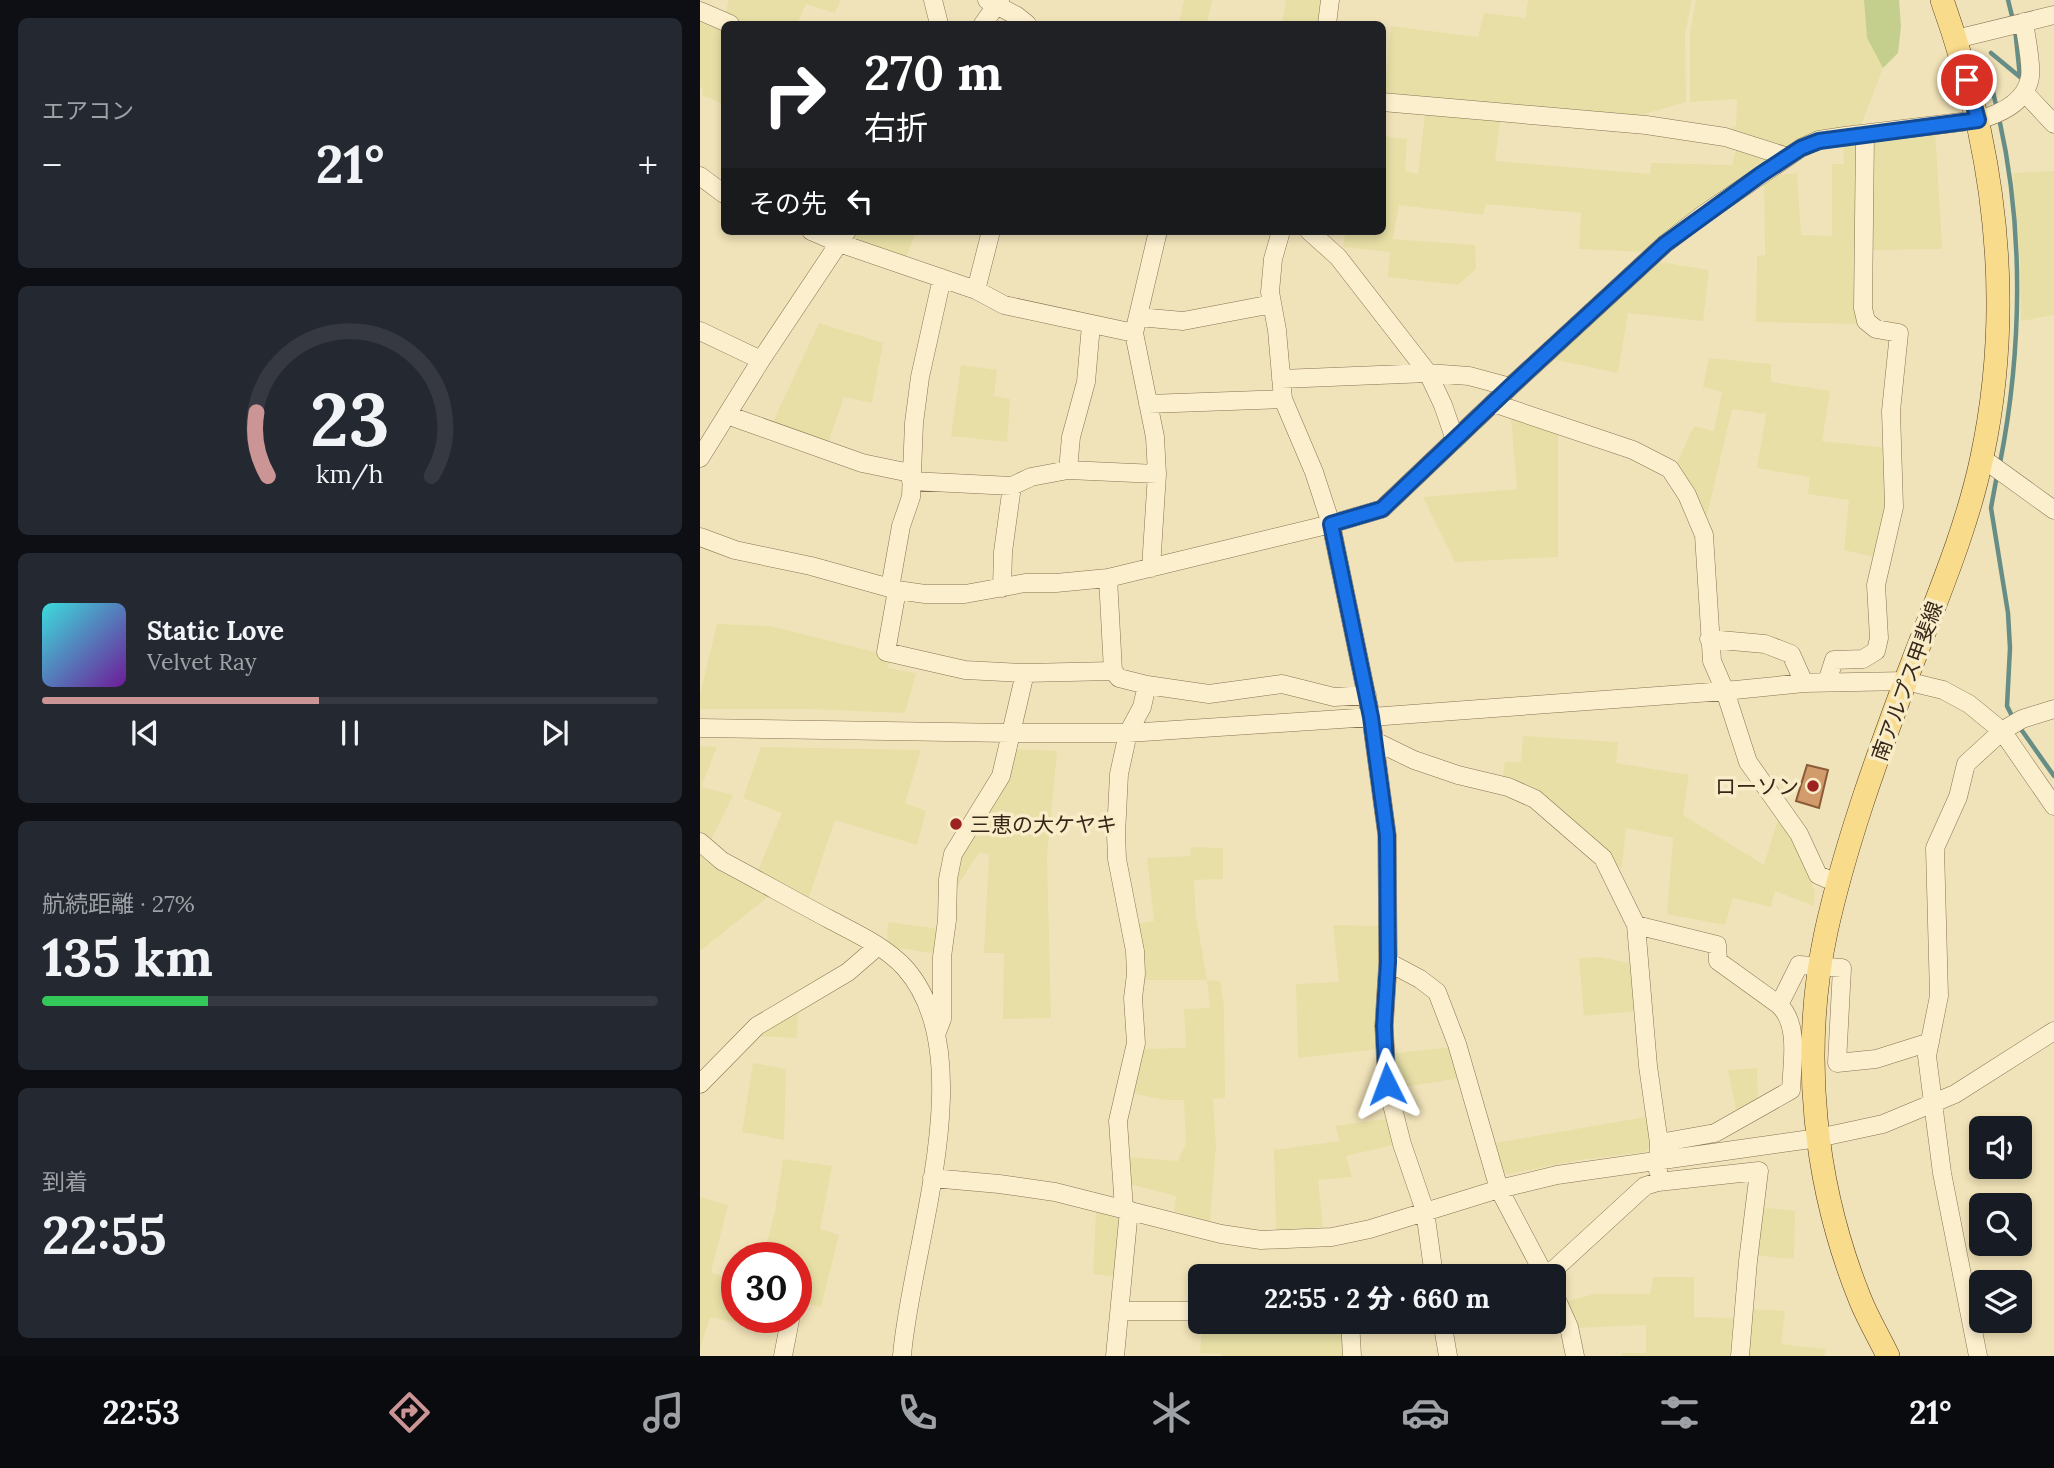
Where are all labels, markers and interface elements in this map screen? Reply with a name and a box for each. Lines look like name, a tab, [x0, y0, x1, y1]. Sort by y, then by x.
text: 270 m	[864, 41, 1002, 103]
icon: right	[749, 49, 840, 140]
pin	[1937, 50, 1997, 110]
icon: arrive	[1948, 61, 1986, 99]
text: エアコン	[42, 96, 134, 125]
text: 右折	[864, 107, 928, 148]
text: 21°	[316, 131, 384, 197]
text: −	[42, 141, 62, 189]
text: +	[638, 141, 658, 189]
icon: left	[841, 182, 879, 220]
text: その先	[749, 187, 827, 220]
text: 23	[310, 374, 390, 467]
text: km/h	[316, 458, 384, 490]
street label: 南アルプス甲斐線	[1866, 598, 1948, 764]
text: Static Love	[147, 614, 284, 647]
text: Velvet Ray	[147, 647, 257, 676]
icon: previous	[126, 714, 164, 752]
icon: pause	[331, 714, 369, 752]
icon: next	[536, 714, 574, 752]
place label: ローソン	[1715, 773, 1799, 800]
marker: ローソン	[1805, 778, 1821, 794]
place label: 三恵の大ケヤキ	[970, 811, 1117, 838]
marker: 三恵の大ケヤキ	[948, 816, 964, 832]
text: 航続距離 · 27%	[42, 889, 195, 918]
text: 135 km	[42, 924, 213, 990]
position arrow	[1350, 1047, 1424, 1121]
map controls	[1969, 1116, 2032, 1333]
button: sound	[1969, 1116, 2032, 1179]
text: 到着	[42, 1167, 88, 1196]
button: search	[1969, 1193, 2032, 1256]
text: 22:55	[42, 1202, 167, 1268]
speed limit sign: 30	[721, 1242, 812, 1333]
button: layers	[1969, 1270, 2032, 1333]
text: 22:55 · 2 分 · 660 m	[1264, 1282, 1490, 1315]
icon: directions	[385, 1388, 434, 1437]
icon: music	[639, 1388, 688, 1437]
icon: phone	[893, 1388, 942, 1437]
icon: climate	[1147, 1388, 1196, 1437]
icon: car	[1401, 1388, 1450, 1437]
icon: filters	[1655, 1388, 1704, 1437]
text: 22:53	[103, 1392, 180, 1433]
text: 21°	[1909, 1392, 1951, 1433]

